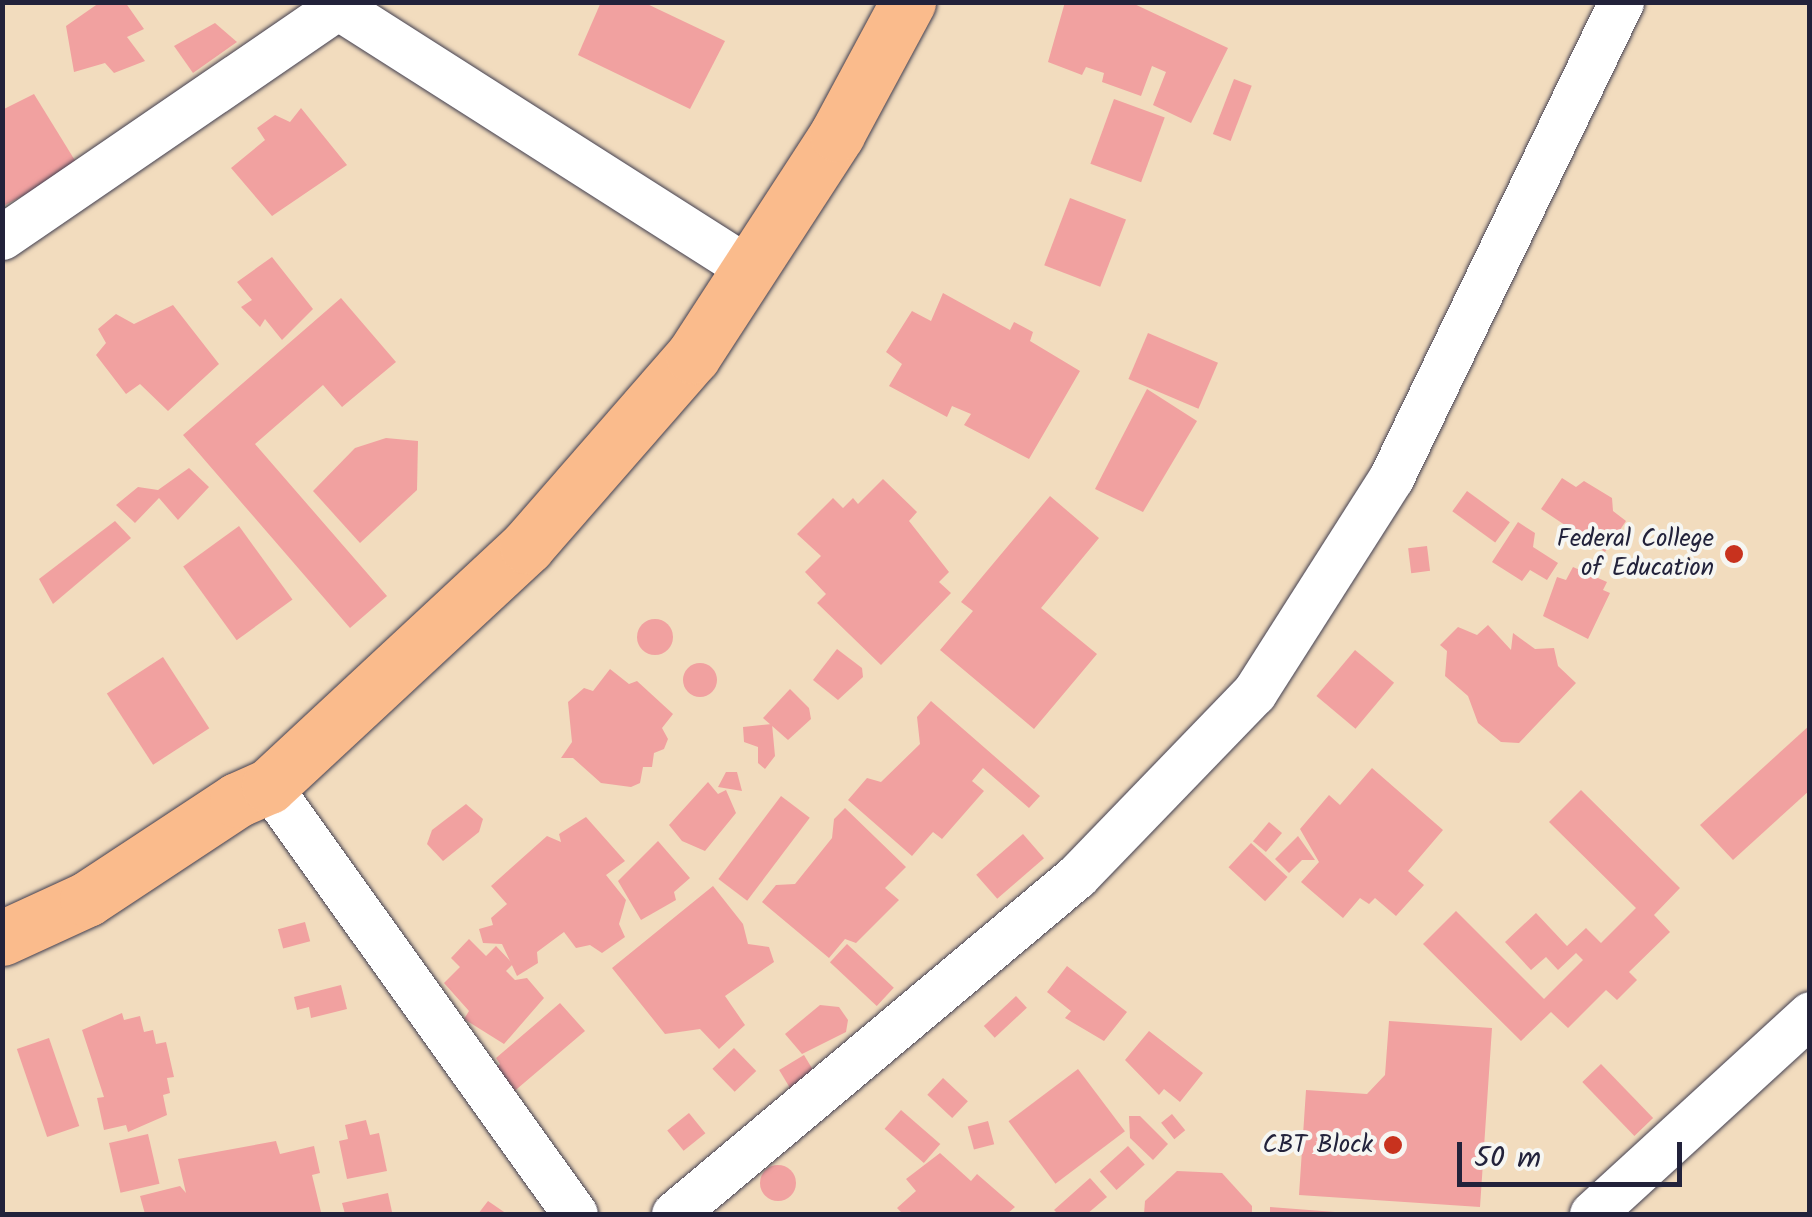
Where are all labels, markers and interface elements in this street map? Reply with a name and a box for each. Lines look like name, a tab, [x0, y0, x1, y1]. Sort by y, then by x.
place label: Federal College of Education	[1557, 525, 1714, 584]
marker: Federal College of Education	[1723, 543, 1745, 565]
scale bar	[1462, 1122, 1687, 1184]
place label: CBT Block	[1262, 1130, 1373, 1160]
marker: CBT Block	[1382, 1134, 1404, 1156]
text: 50 m	[1474, 1135, 1541, 1183]

